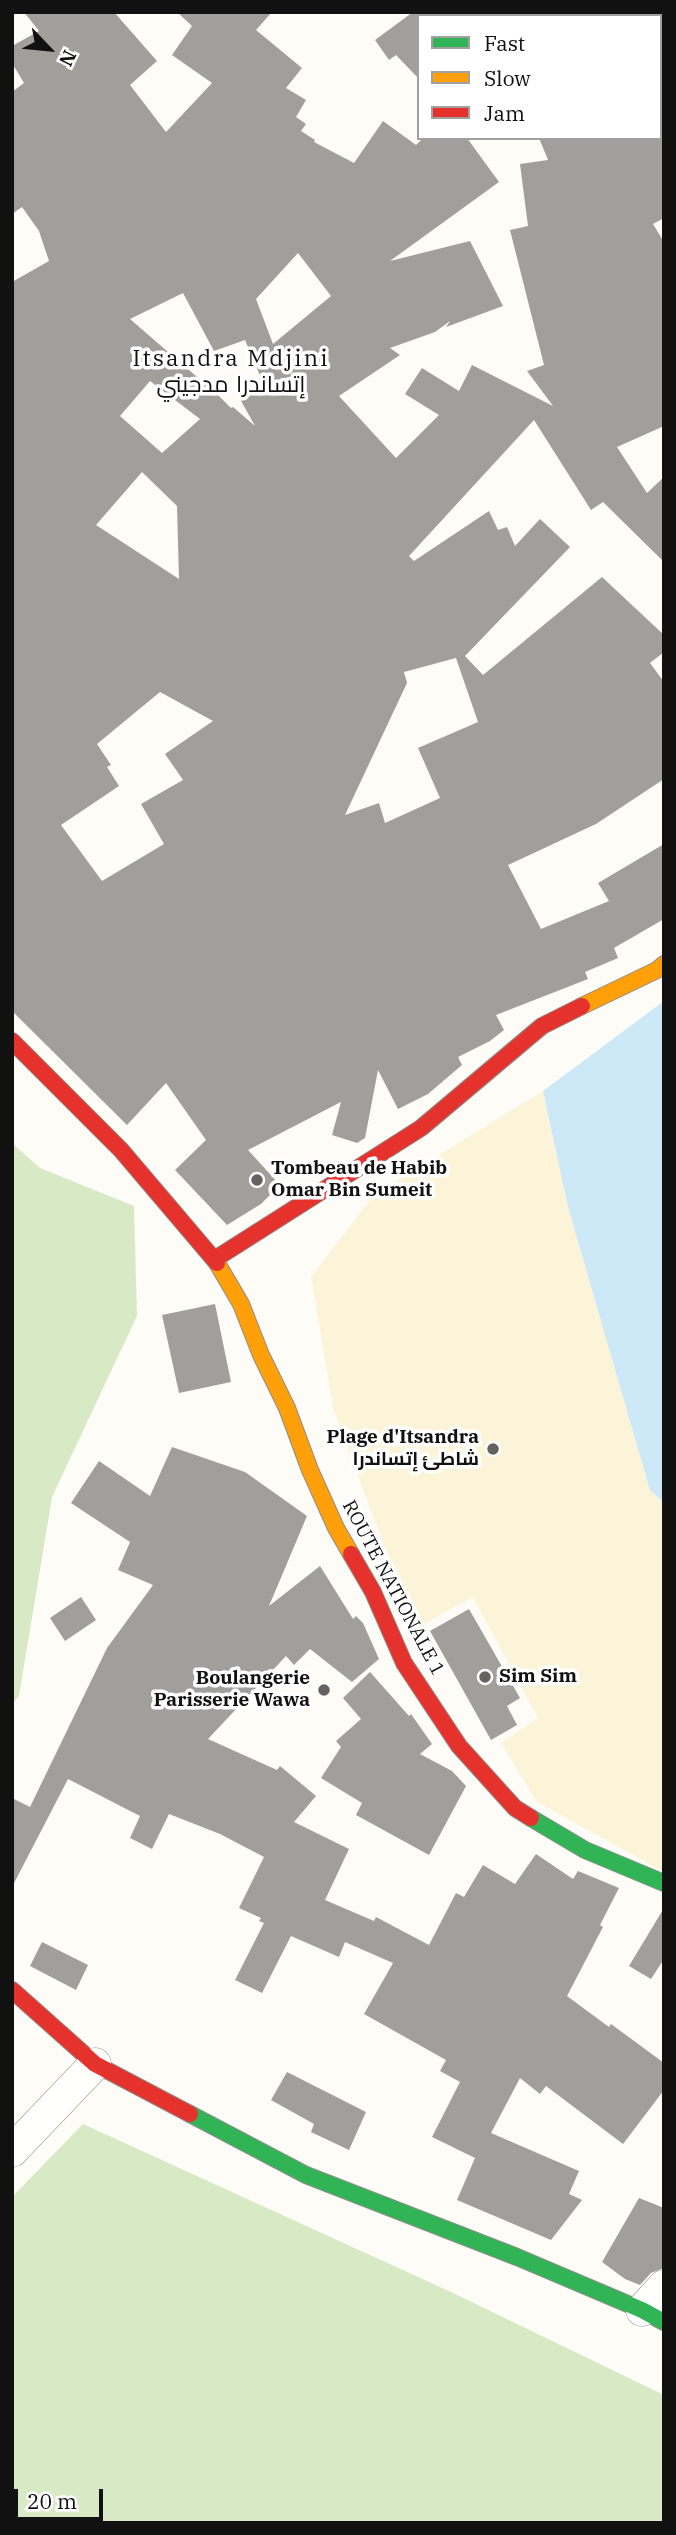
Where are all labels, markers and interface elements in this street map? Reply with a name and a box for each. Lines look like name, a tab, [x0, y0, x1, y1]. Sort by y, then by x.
north arrow	[14, 14, 84, 84]
legend	[417, 14, 662, 140]
text: Fast	[484, 29, 525, 57]
text: N	[54, 46, 82, 70]
text: Slow	[484, 64, 531, 92]
text: Jam	[484, 99, 525, 127]
district label: Itsandra Mdjini إتساندرا مدجيني	[134, 345, 328, 399]
place label: Tombeau de Habib Omar Bin Sumeit	[271, 1158, 447, 1202]
marker: Tombeau de Habib Omar Bin Sumeit	[249, 1172, 265, 1188]
place label: Plage d'Itsandra شاطئ إتساندرا	[327, 1427, 479, 1471]
marker: Plage d'Itsandra شاطئ إتساندرا	[485, 1441, 501, 1457]
street label: ROUTE NATIONALE 1	[337, 1496, 449, 1680]
place label: Sim Sim	[499, 1666, 577, 1688]
place label: Boulangerie Parisserie Wawa	[154, 1668, 310, 1712]
marker: Sim Sim	[477, 1669, 493, 1685]
marker: Boulangerie Parisserie Wawa	[316, 1682, 332, 1698]
scale bar	[18, 2476, 107, 2520]
text: 20 m	[27, 2487, 77, 2515]

